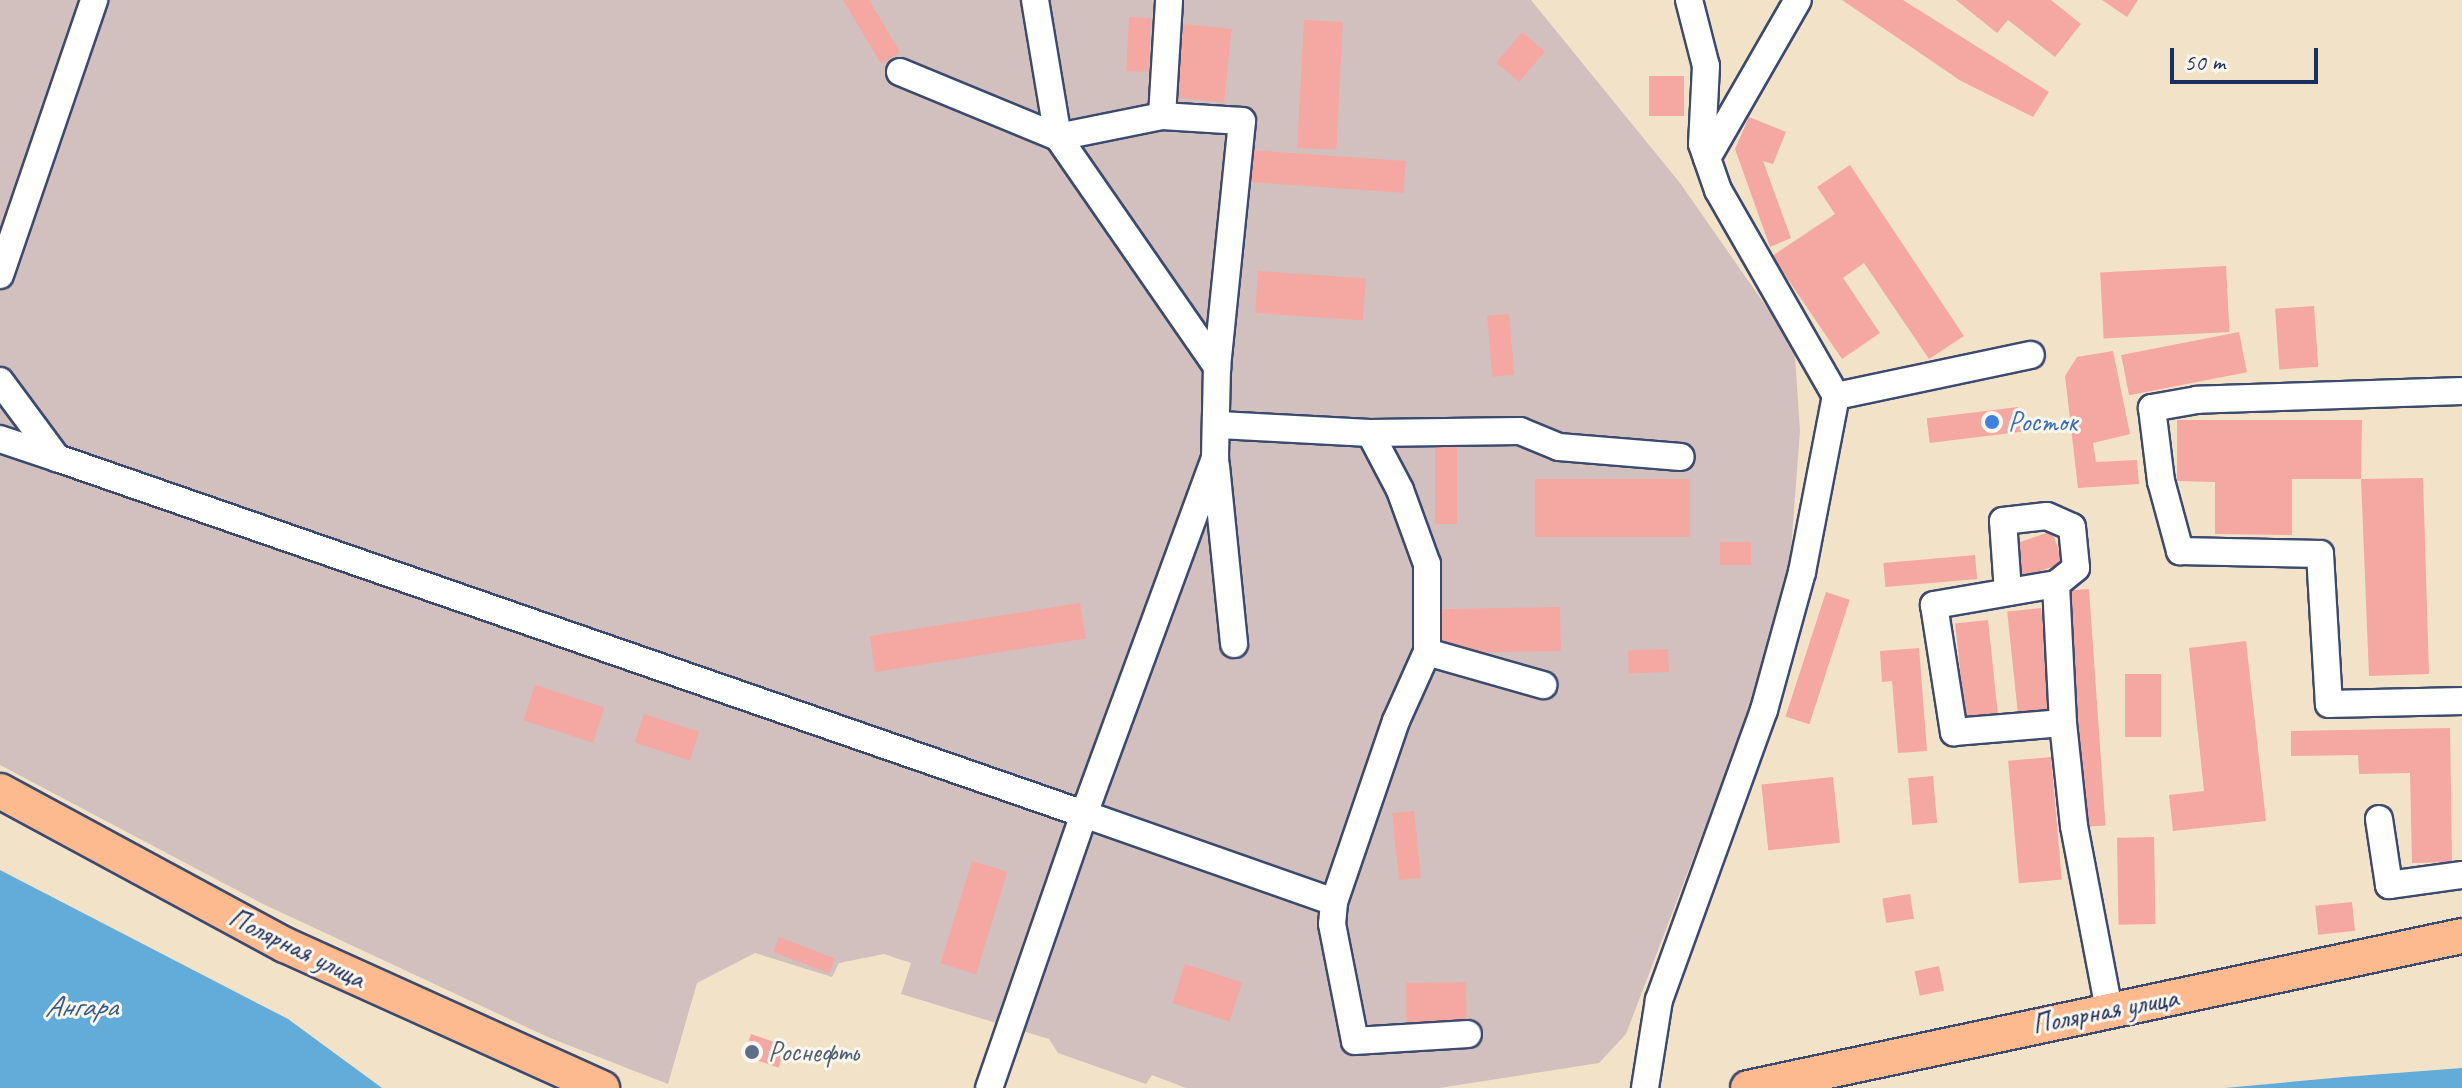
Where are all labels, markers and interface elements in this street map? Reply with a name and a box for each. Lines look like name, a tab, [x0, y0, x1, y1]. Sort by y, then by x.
scale bar	[2174, 32, 2322, 82]
text: 50 m	[2184, 47, 2225, 77]
place label: Росток	[2008, 405, 2077, 439]
marker: Росток	[1983, 413, 2001, 431]
street label: Полярная улица	[223, 900, 371, 996]
street label: Полярная улица	[2029, 980, 2181, 1042]
water label: Ангара	[45, 988, 117, 1024]
place label: Роснефть	[768, 1035, 859, 1069]
marker: Роснефть	[743, 1043, 761, 1061]

